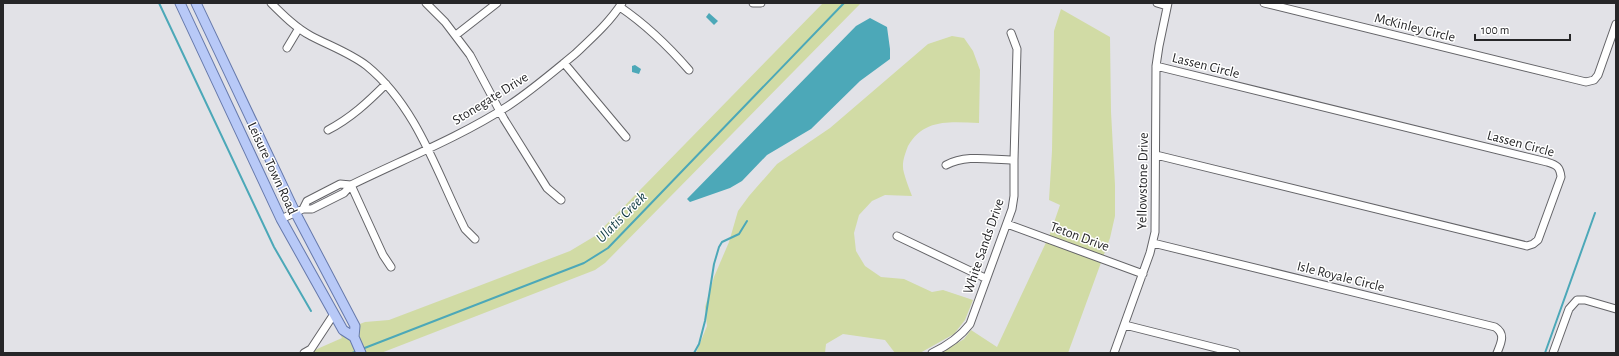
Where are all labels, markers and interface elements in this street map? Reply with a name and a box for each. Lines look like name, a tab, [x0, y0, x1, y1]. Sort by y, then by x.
street label: McKinley Circle	[1373, 11, 1457, 45]
scale bar	[1475, 16, 1570, 42]
text: 100 m	[1481, 24, 1509, 36]
street label: Lassen Circle	[1171, 51, 1241, 81]
street label: Stonegate Drive	[450, 70, 531, 128]
street label: Leisure Town Road	[245, 120, 300, 217]
street label: Lassen Circle	[1486, 128, 1556, 160]
street label: Yellowstone Drive	[1135, 132, 1151, 230]
water label: Ulatis Creek	[593, 189, 650, 246]
street label: White Sands Drive	[961, 197, 1007, 296]
street label: Teton Drive	[1048, 220, 1111, 254]
street label: Isle Royale Circle	[1296, 259, 1386, 295]

